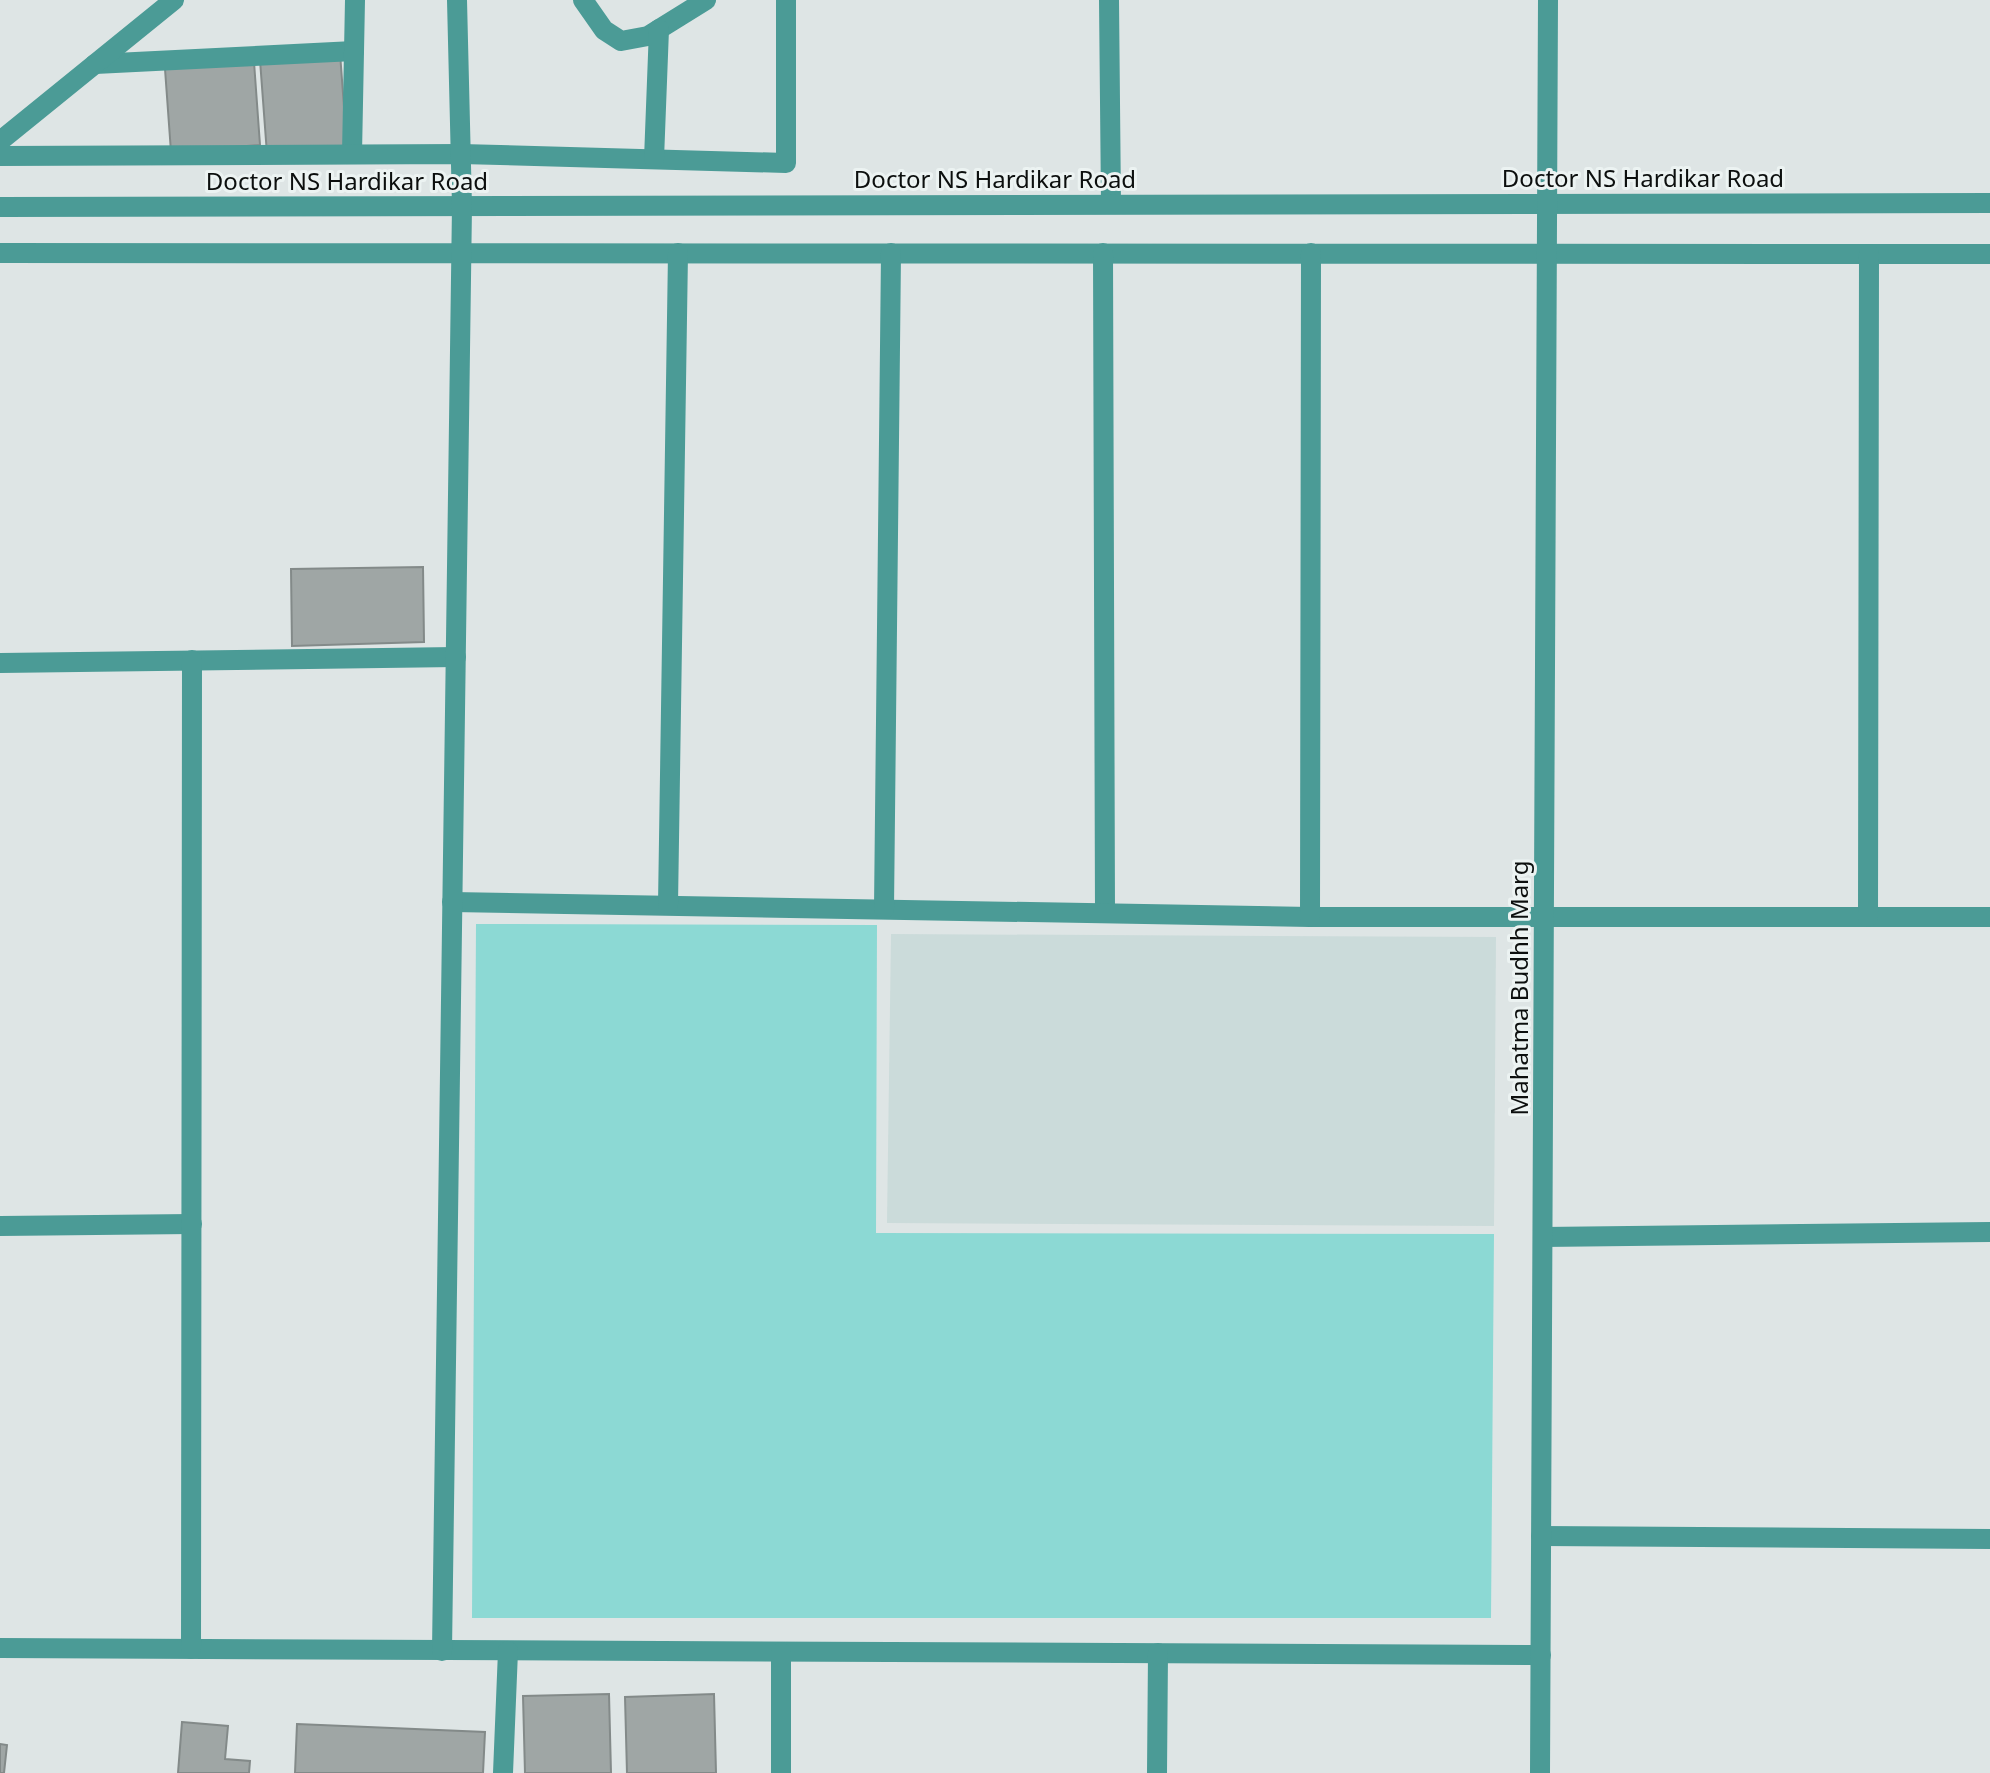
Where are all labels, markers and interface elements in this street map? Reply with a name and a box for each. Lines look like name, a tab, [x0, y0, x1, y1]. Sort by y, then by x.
street label: Doctor NS Hardikar Road	[1502, 161, 1784, 194]
street label: Doctor NS Hardikar Road	[854, 162, 1136, 195]
street label: Doctor NS Hardikar Road	[206, 164, 488, 197]
street label: Mahatma Budhh Marg	[1502, 860, 1535, 1116]

